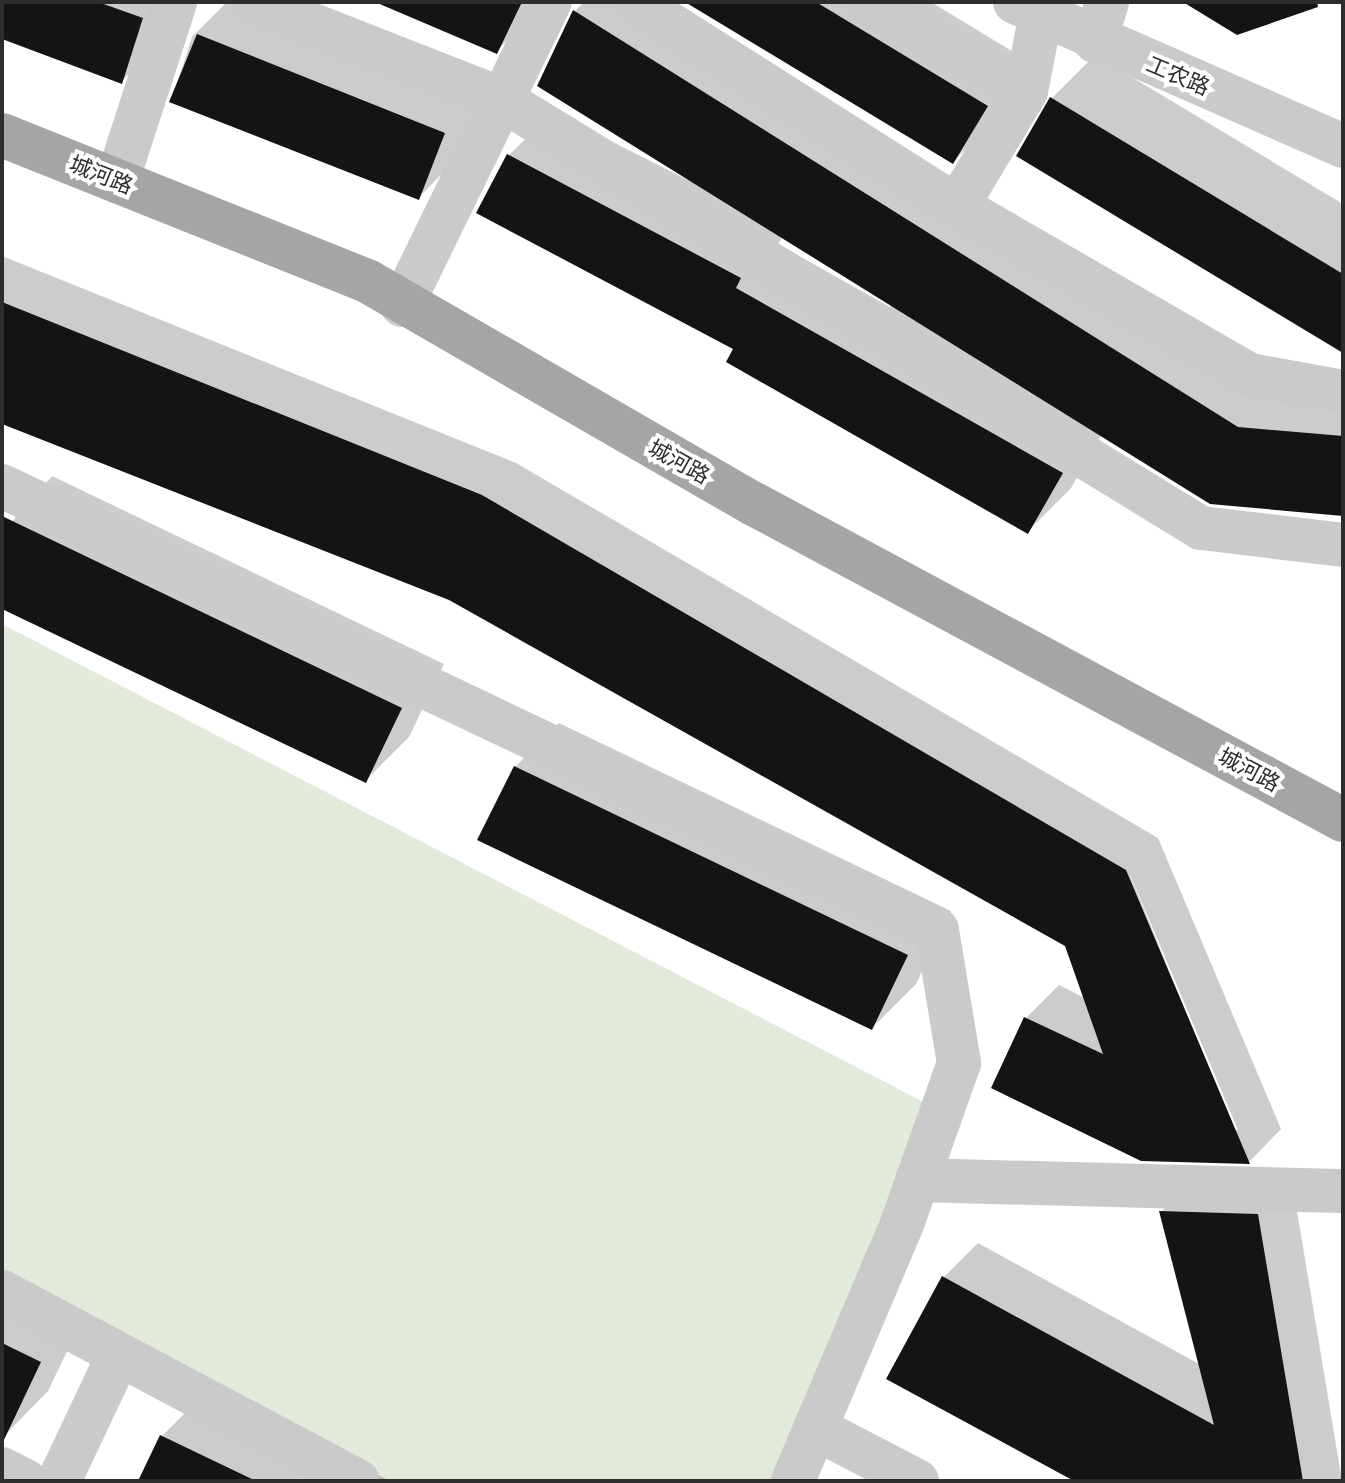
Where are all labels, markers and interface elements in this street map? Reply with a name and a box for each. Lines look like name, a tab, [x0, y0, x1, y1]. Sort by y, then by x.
street label: 工农路	[1142, 51, 1214, 101]
street label: 城河路	[65, 150, 137, 200]
street label: 城河路	[644, 434, 714, 490]
street label: 城河路	[1214, 743, 1284, 797]

